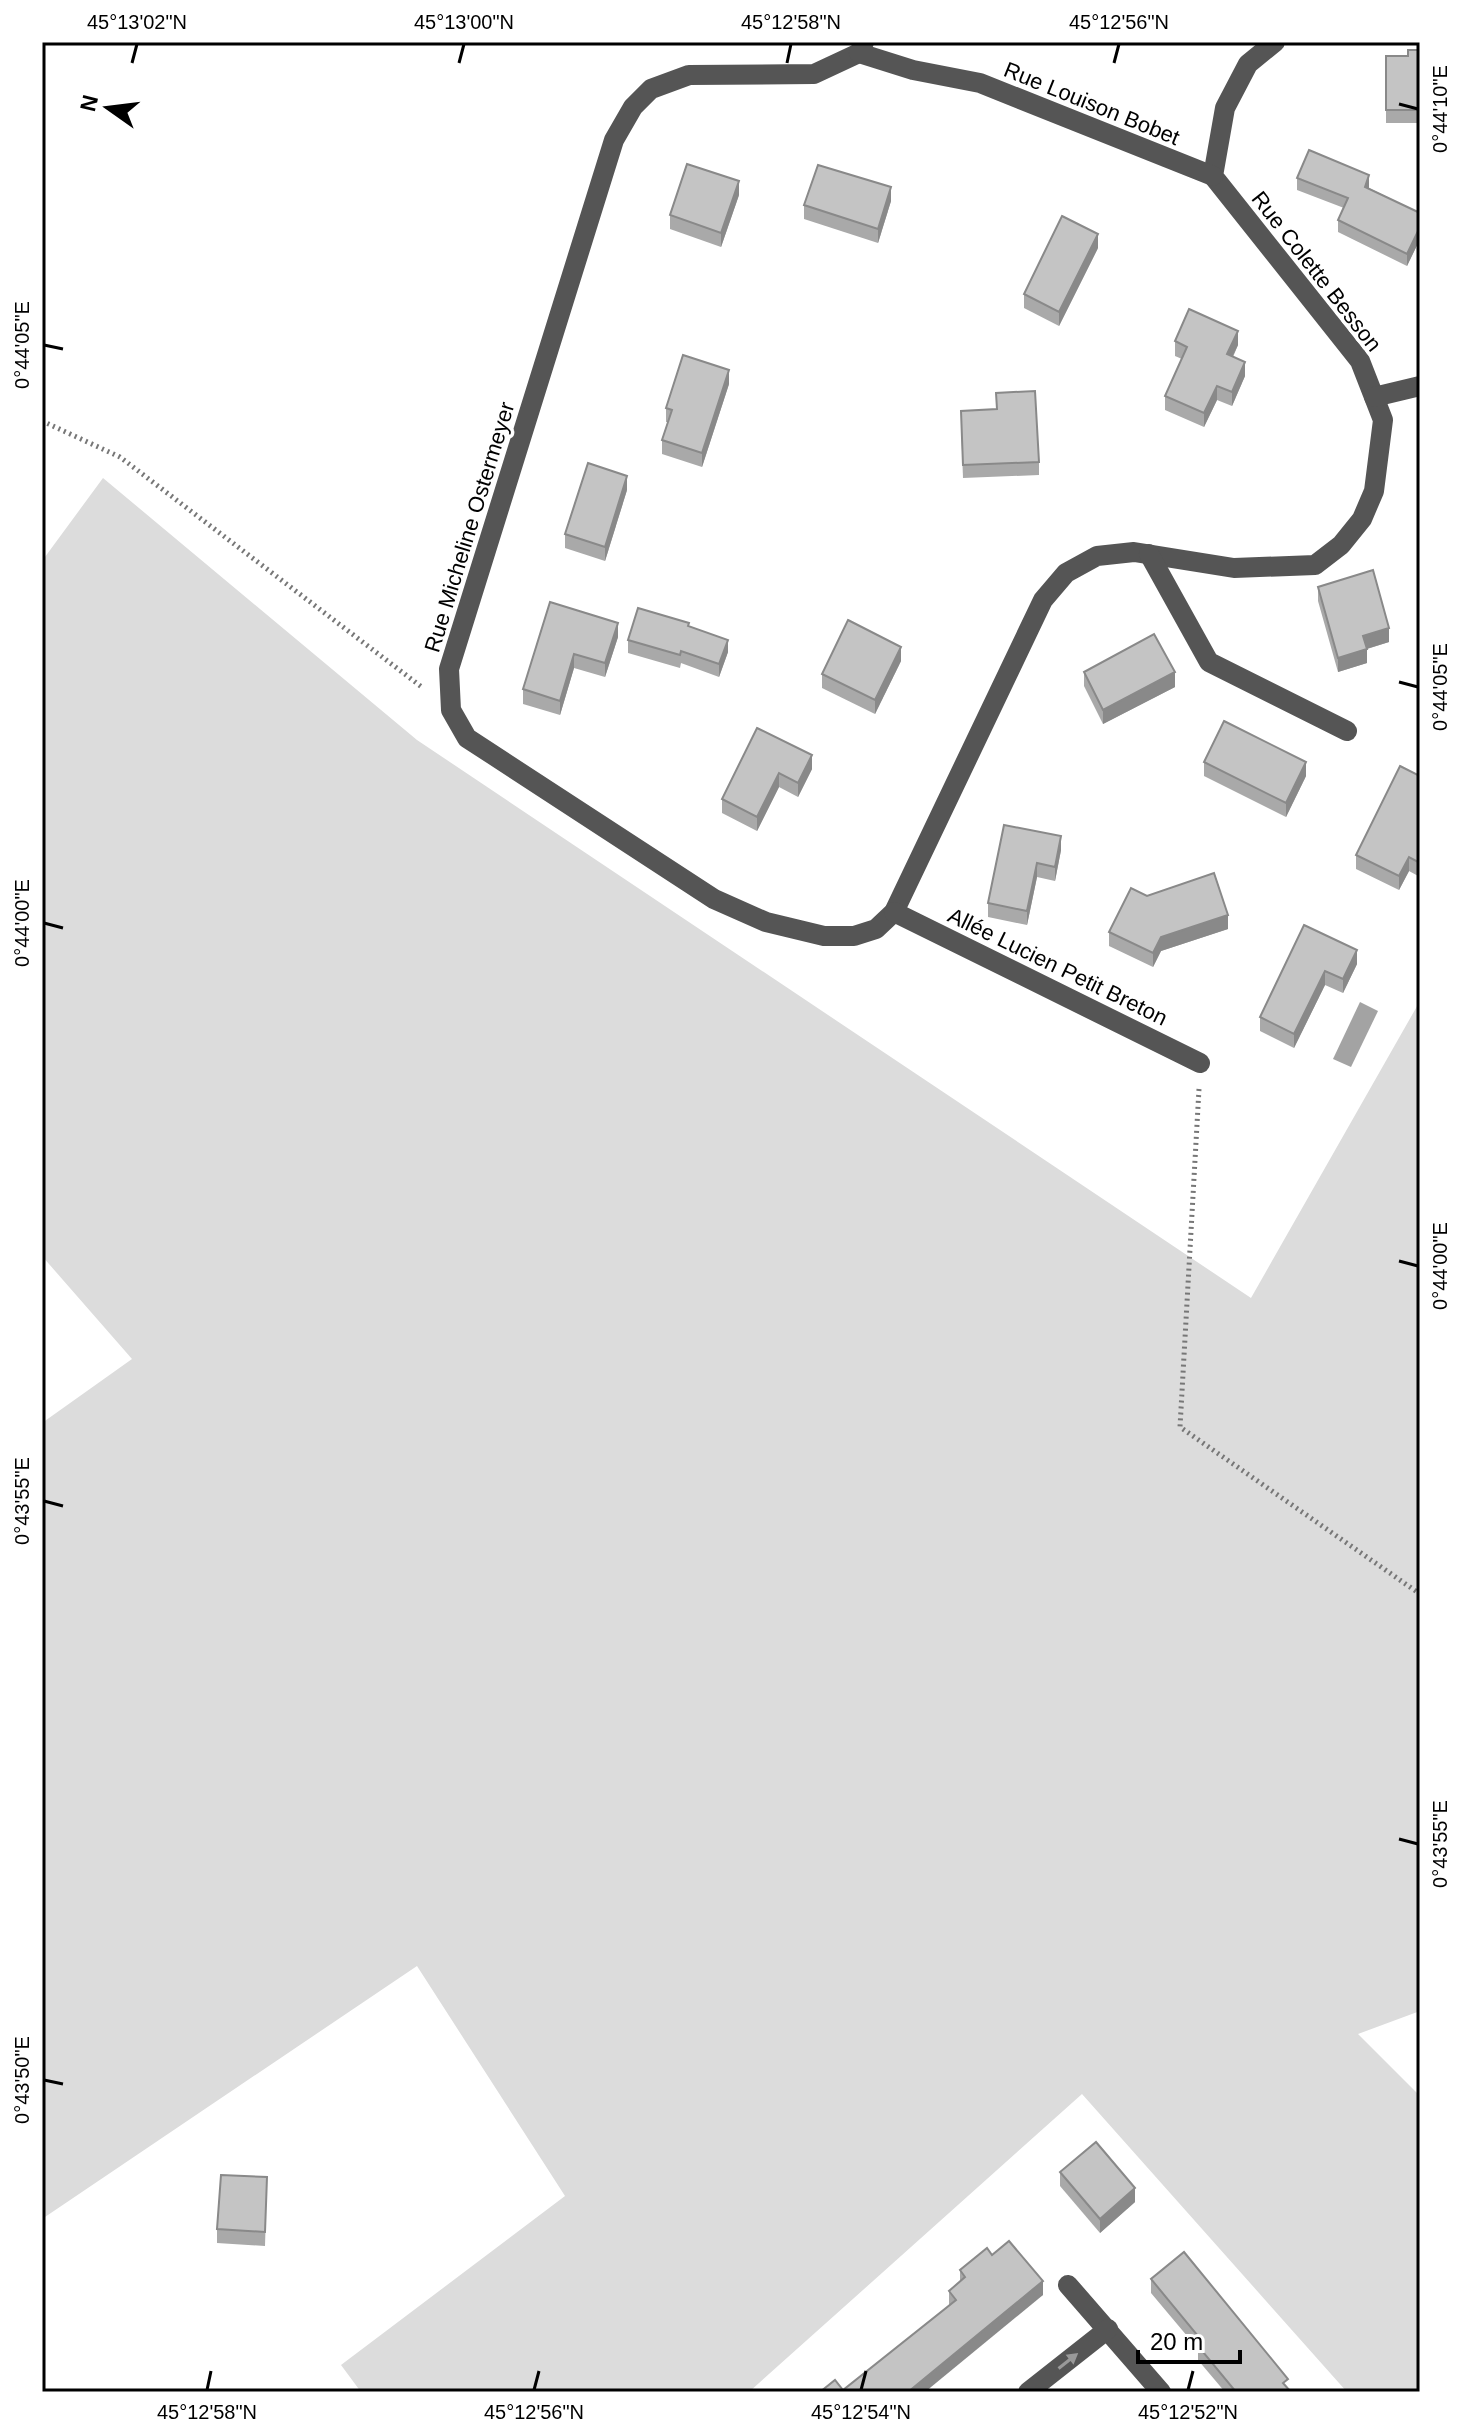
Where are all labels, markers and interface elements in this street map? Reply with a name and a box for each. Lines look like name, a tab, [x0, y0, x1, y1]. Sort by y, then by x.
text: 45°13'02"N	[87, 11, 187, 33]
text: 45°13'00"N	[414, 11, 514, 33]
text: 45°12'58"N	[741, 11, 841, 33]
text: 45°12'56"N	[1069, 11, 1169, 33]
street label: Rue Louison Bobet	[1000, 57, 1183, 150]
text: 0°44'10"E	[1429, 65, 1451, 153]
north arrow	[68, 68, 148, 148]
text: N	[75, 93, 103, 114]
street label: Rue Colette Besson	[1247, 187, 1387, 356]
text: 0°44'05"E	[11, 301, 33, 389]
street label: Rue Micheline Ostermeyer	[419, 399, 520, 655]
text: 0°44'05"E	[1429, 643, 1451, 731]
text: 0°44'00"E	[11, 879, 33, 967]
street label: Allée Lucien Petit Breton	[944, 902, 1172, 1030]
text: 0°44'00"E	[1429, 1222, 1451, 1310]
text: 0°43'55"E	[11, 1457, 33, 1545]
text: 0°43'55"E	[1429, 1800, 1451, 1888]
text: 0°43'50"E	[11, 2036, 33, 2124]
scale bar	[1138, 2314, 1240, 2364]
text: 20 m	[1150, 2328, 1203, 2355]
one-way arrow	[1058, 2353, 1078, 2369]
text: 45°12'58"N	[157, 2401, 257, 2423]
text: 45°12'56"N	[484, 2401, 584, 2423]
text: 45°12'54"N	[811, 2401, 911, 2423]
text: 45°12'52"N	[1138, 2401, 1238, 2423]

